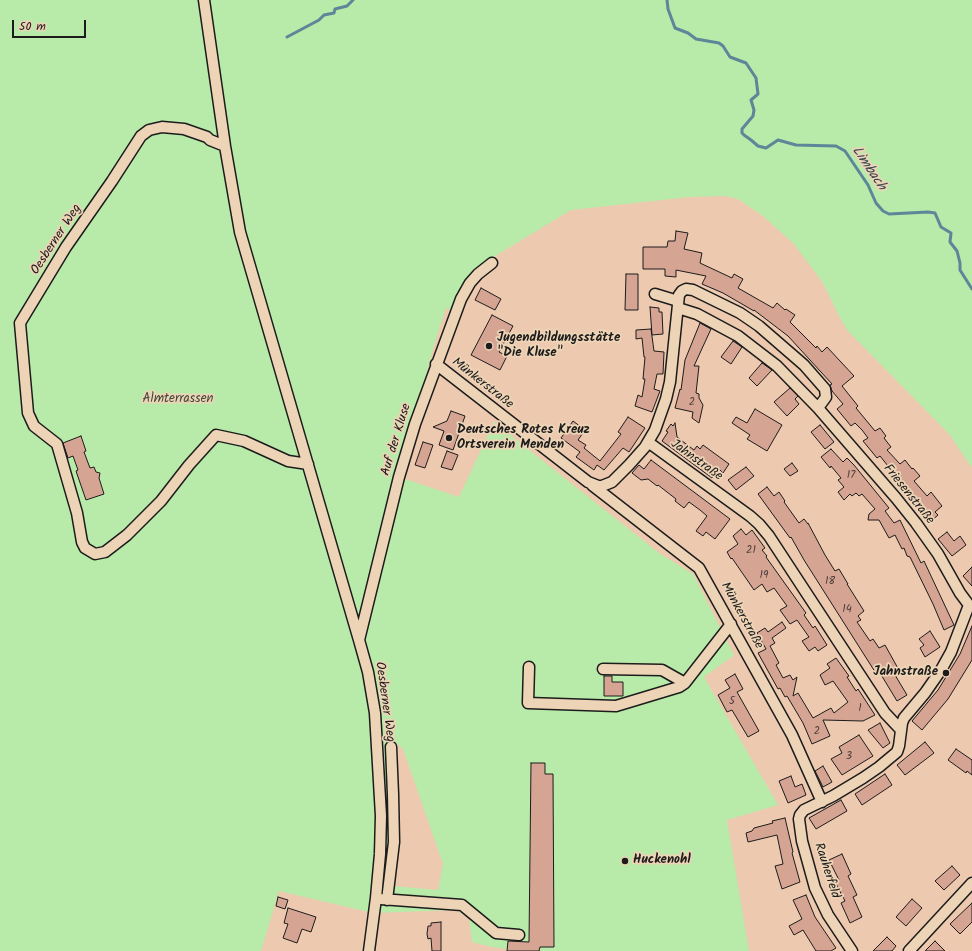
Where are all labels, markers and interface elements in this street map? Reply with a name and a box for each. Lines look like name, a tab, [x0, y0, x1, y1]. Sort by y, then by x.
scale bar	[14, 12, 88, 38]
text: 50 m	[19, 17, 46, 36]
water label: Limbach	[847, 144, 889, 194]
street label: Oesberner Weg	[28, 202, 86, 278]
place label: Jugendbildungsstätte "Die Kluse"	[497, 331, 620, 362]
marker: Jugendbildungsstätte "Die Kluse"	[484, 341, 494, 351]
street label: Münkerstraße	[448, 355, 516, 413]
park label: Almterrassen	[143, 392, 213, 408]
house number: 2	[689, 396, 695, 410]
street label: Auf der Kluse	[379, 402, 415, 478]
place label: Deutsches Rotes Kreuz Ortsverein Menden	[457, 423, 590, 454]
marker: Deutsches Rotes Kreuz Ortsverein Menden	[444, 433, 454, 443]
street label: Jahnstraße	[667, 437, 725, 485]
street label: Friesenstraße	[879, 462, 937, 528]
house number: 17	[847, 469, 855, 483]
house number: 21	[746, 544, 756, 558]
house number: 19	[760, 569, 768, 583]
house number: 18	[825, 575, 835, 589]
street label: Münkerstraße	[716, 580, 766, 652]
house number: 14	[842, 603, 852, 617]
street label: Oesberner Weg	[371, 661, 397, 743]
place label: Jahnstraße	[873, 665, 938, 681]
marker: Jahnstraße	[941, 668, 951, 678]
house number: 5	[729, 695, 735, 709]
house number: 1	[858, 702, 862, 716]
house number: 2	[814, 725, 820, 739]
house number: 3	[846, 750, 852, 764]
street label: Rauherfeld	[810, 841, 842, 901]
place label: Huckenohl	[633, 853, 691, 869]
marker: Huckenohl	[620, 856, 630, 866]

